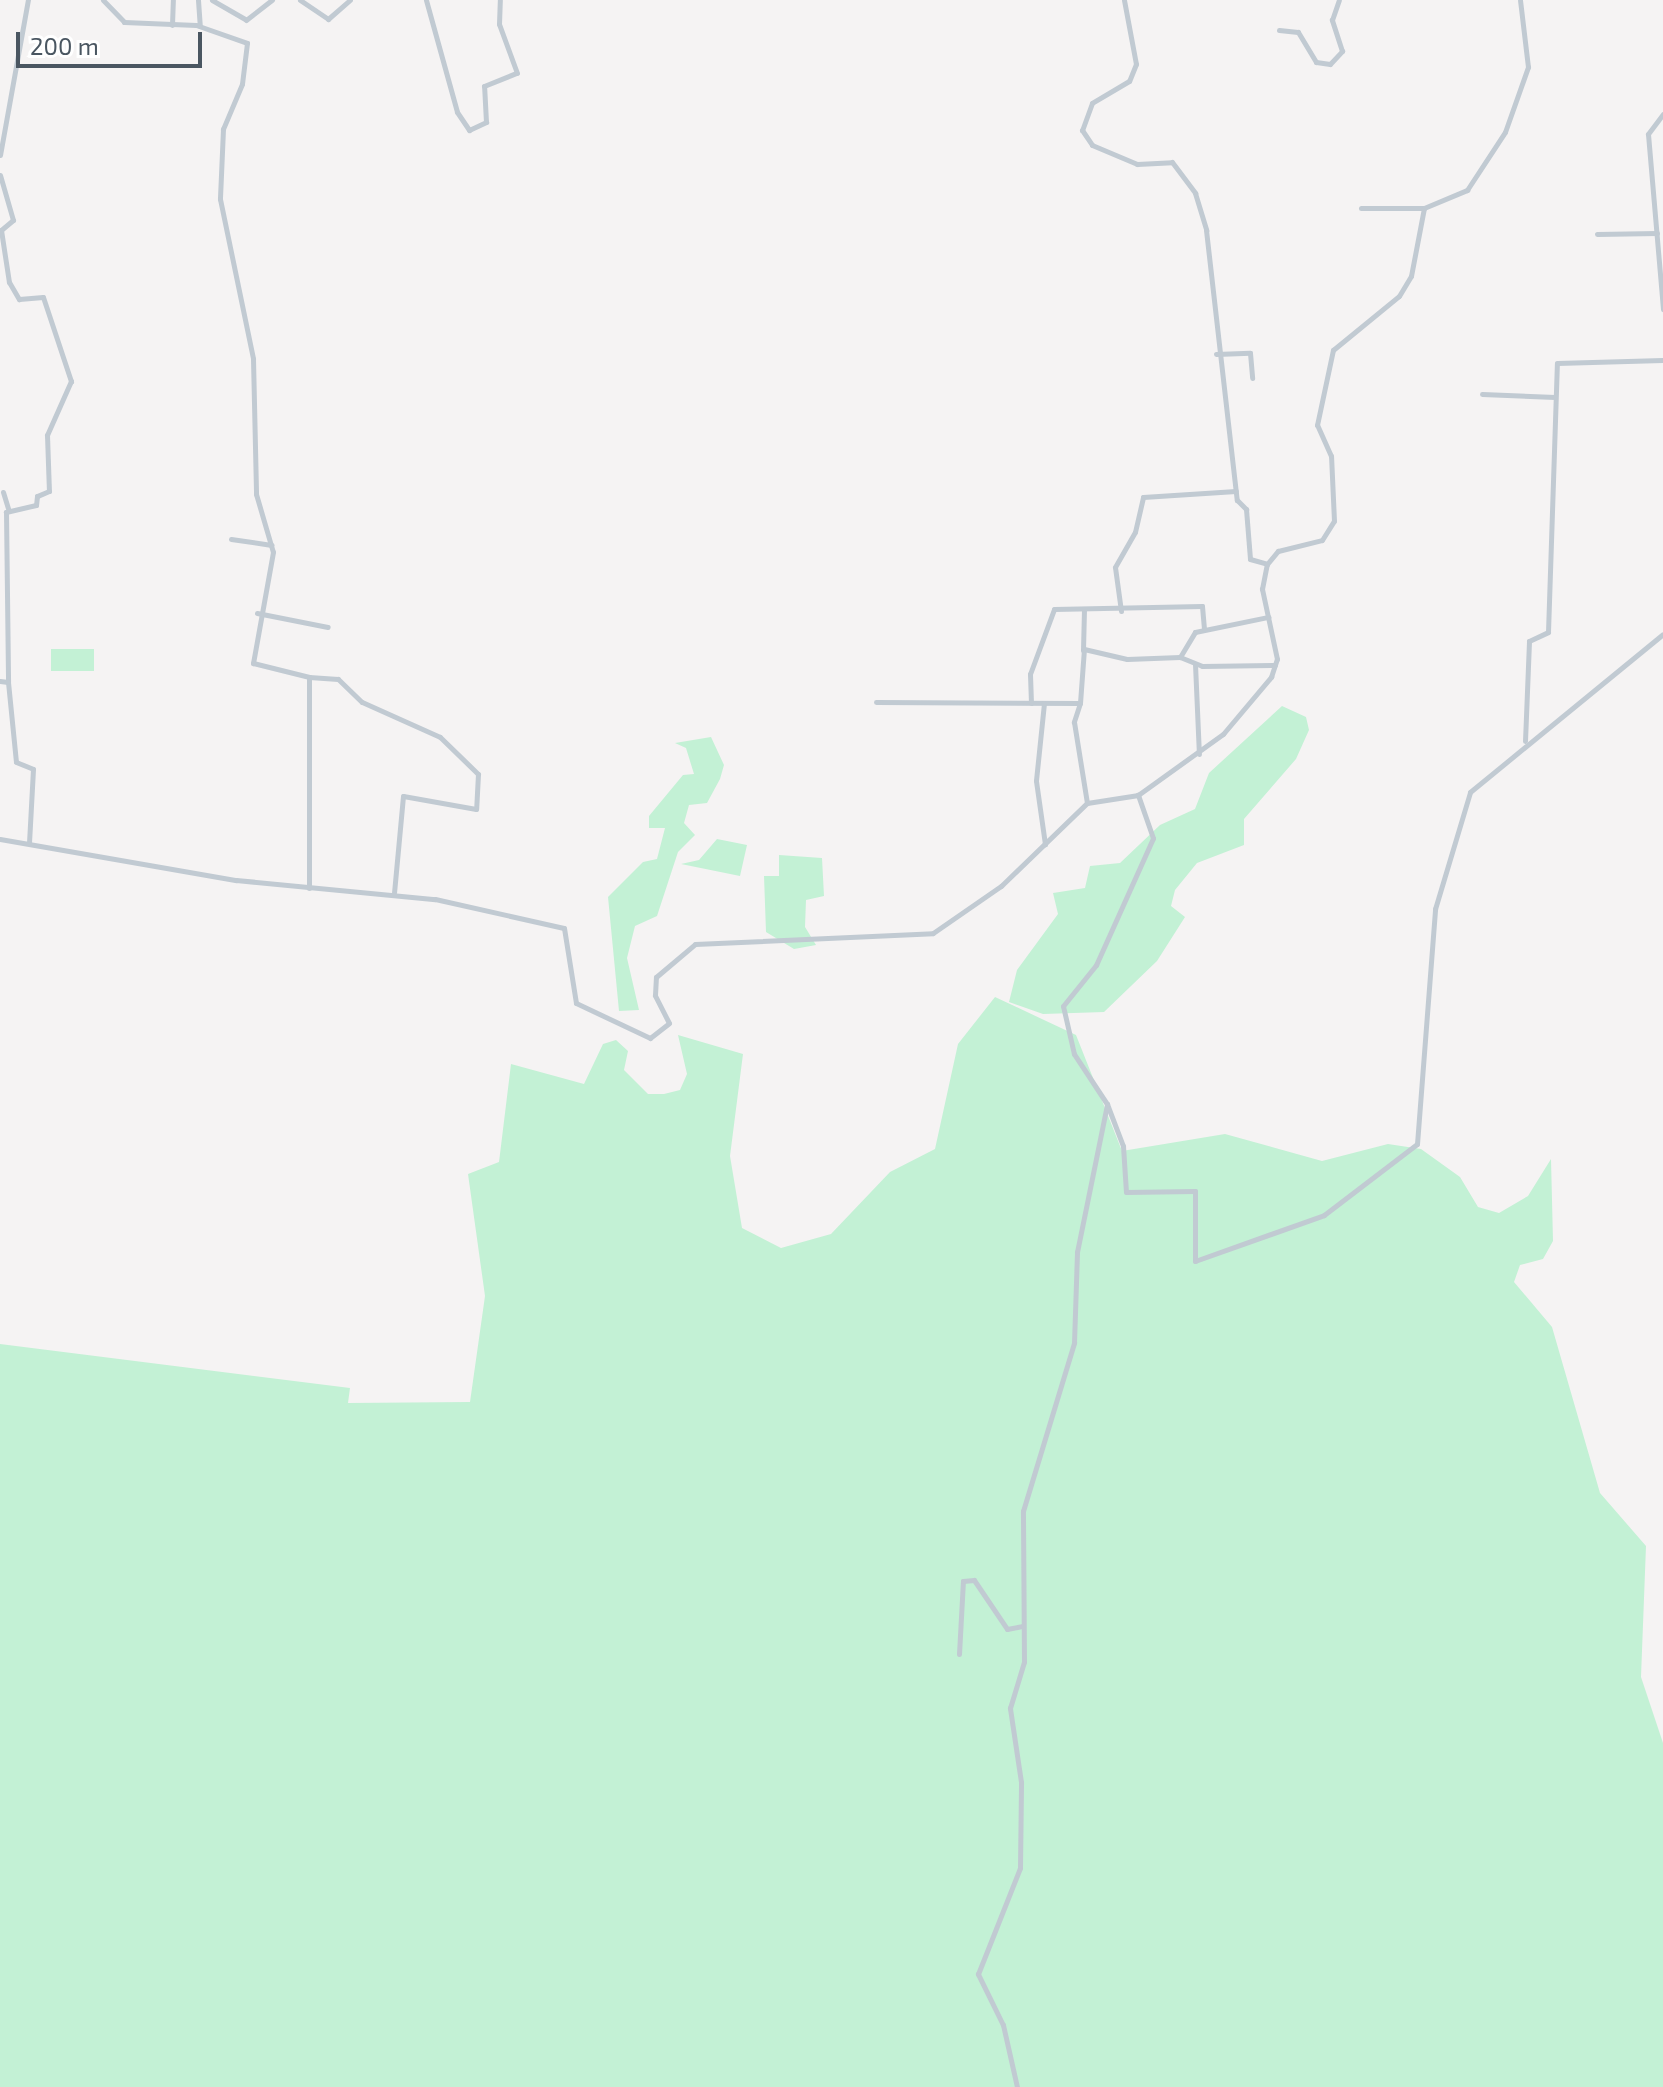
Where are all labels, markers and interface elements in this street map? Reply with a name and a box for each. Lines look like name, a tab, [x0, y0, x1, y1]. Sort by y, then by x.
scale bar	[20, 16, 206, 66]
text: 200 m	[30, 31, 99, 60]

